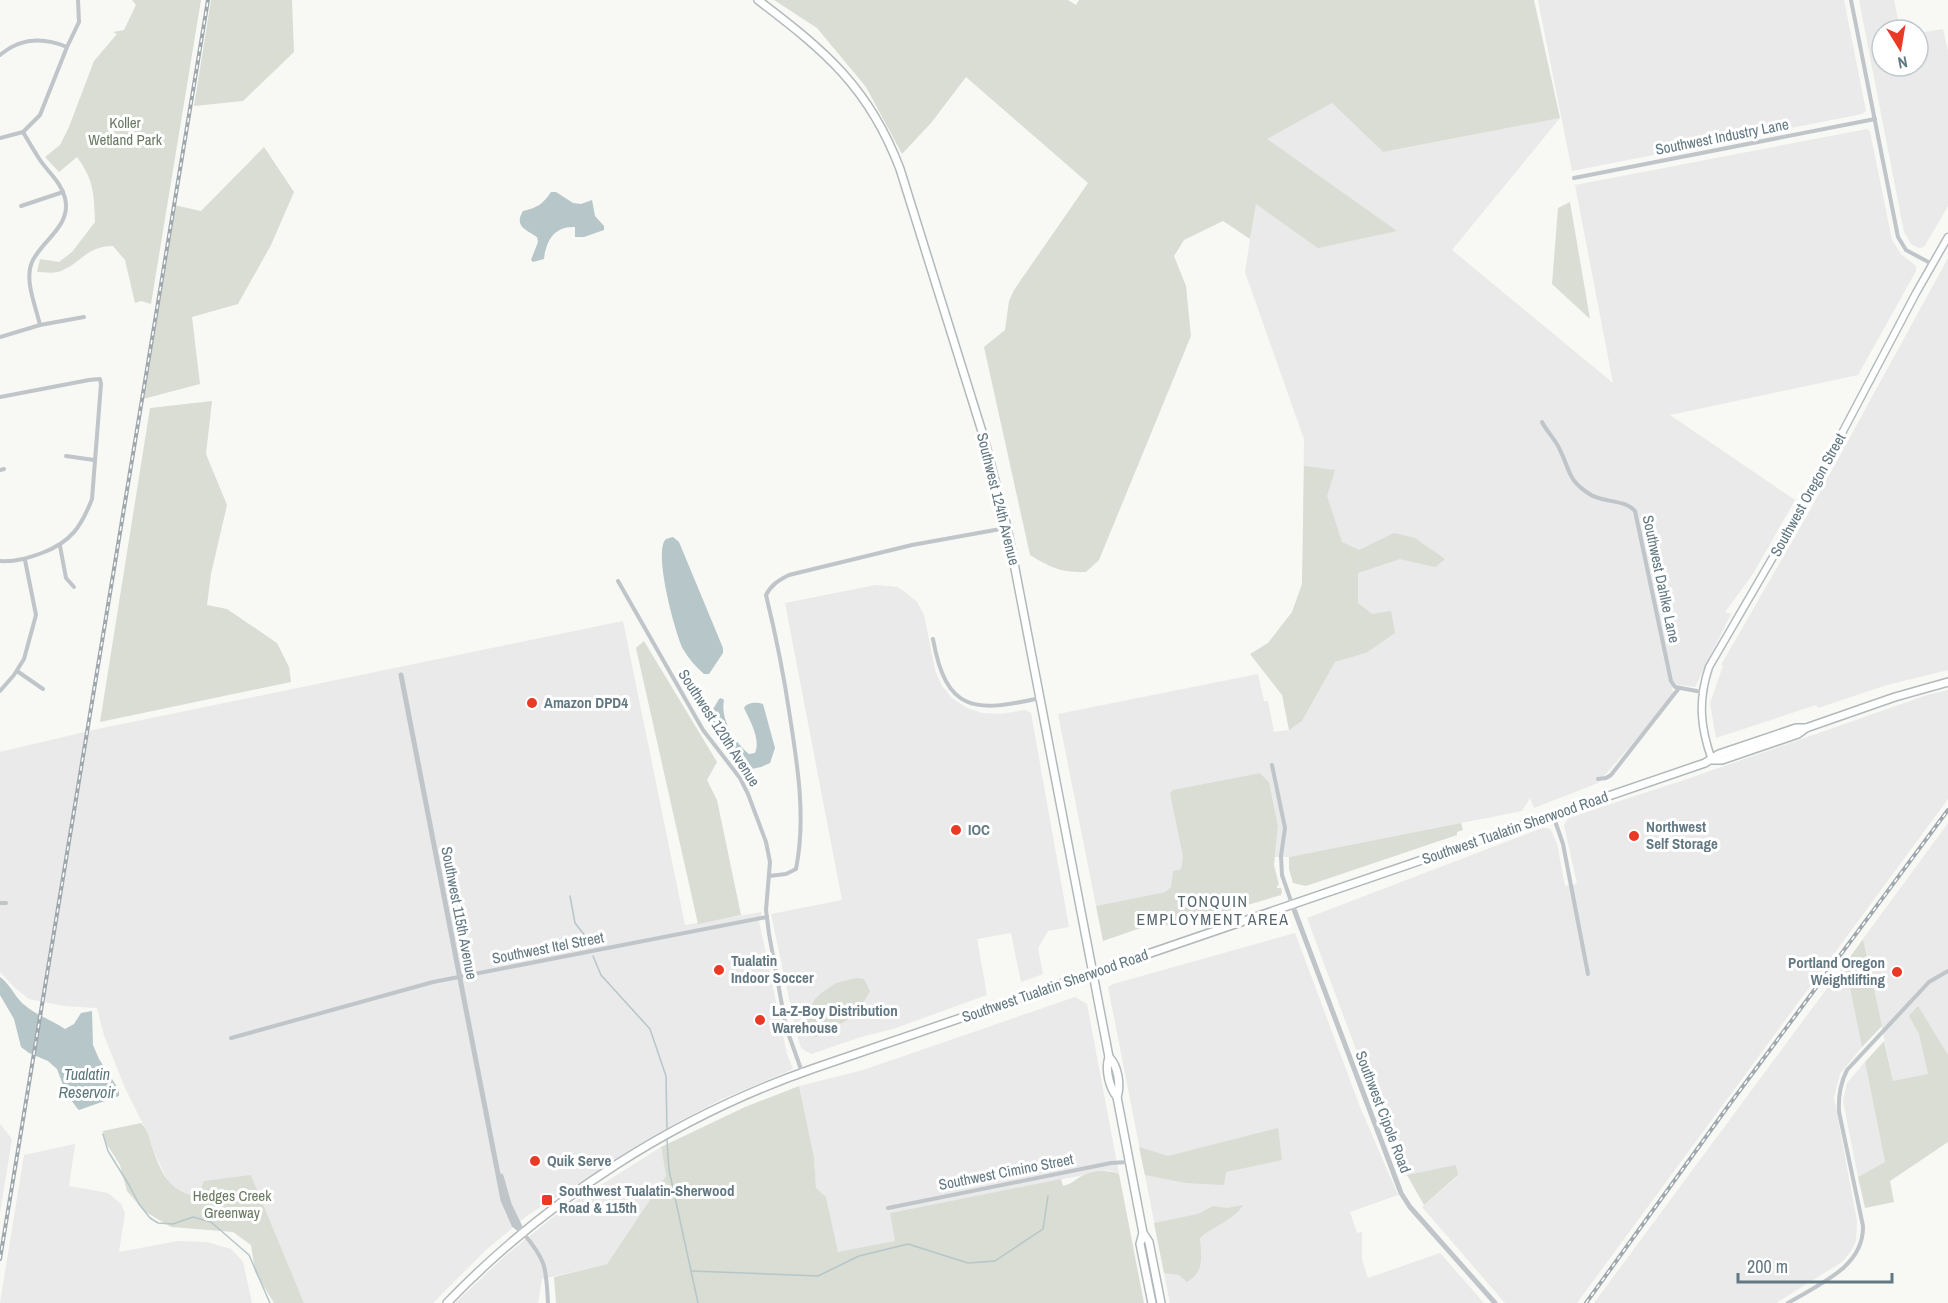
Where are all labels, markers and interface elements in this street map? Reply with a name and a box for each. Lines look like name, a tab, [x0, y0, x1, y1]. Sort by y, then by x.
north arrow	[1870, 18, 1930, 78]
text: N	[1896, 51, 1910, 74]
park label: Koller Wetland Park	[88, 112, 163, 150]
street label: Southwest Industry Lane	[1653, 113, 1791, 160]
street label: Southwest Oregon Street	[1765, 429, 1851, 560]
street label: Southwest 124th Avenue	[972, 430, 1025, 567]
street label: Southwest Dahlke Lane	[1638, 513, 1685, 645]
street label: Southwest 120th Avenue	[674, 665, 765, 791]
place label: Amazon DPD4	[544, 692, 628, 713]
marker: Amazon DPD4	[525, 696, 539, 710]
street label: Southwest Tualatin Sherwood Road	[1419, 786, 1611, 869]
place label: Northwest Self Storage	[1646, 816, 1718, 854]
place label: IOC	[968, 819, 990, 840]
marker: IOC	[949, 823, 963, 837]
marker: Northwest Self Storage	[1627, 829, 1641, 843]
street label: Southwest 115th Avenue	[436, 845, 483, 981]
district label: TONQUIN EMPLOYMENT AREA	[1137, 890, 1289, 930]
street label: Southwest Itel Street	[490, 926, 606, 969]
street label: Southwest Tualatin Sherwood Road	[959, 944, 1151, 1027]
place label: Tualatin Indoor Soccer	[731, 950, 814, 988]
place label: Portland Oregon Weightlifting	[1788, 952, 1885, 990]
marker: Tualatin Indoor Soccer	[712, 963, 726, 977]
marker: Portland Oregon Weightlifting	[1890, 965, 1904, 979]
place label: La-Z-Boy Distribution Warehouse	[772, 1000, 898, 1038]
marker: La-Z-Boy Distribution Warehouse	[753, 1013, 767, 1027]
street label: Southwest Cipole Road	[1351, 1048, 1416, 1176]
water label: Tualatin Reservoir	[59, 1063, 116, 1103]
street label: Southwest Cimino Street	[937, 1148, 1076, 1195]
place label: Quik Serve	[547, 1150, 611, 1171]
marker: Quik Serve	[528, 1154, 542, 1168]
place label: Southwest Tualatin-Sherwood Road & 115th	[559, 1180, 734, 1218]
park label: Hedges Creek Greenway	[193, 1185, 272, 1223]
marker: Southwest Tualatin-Sherwood Road & 115th	[540, 1193, 554, 1207]
scale bar	[1738, 1246, 1892, 1284]
text: 200 m	[1747, 1254, 1788, 1279]

